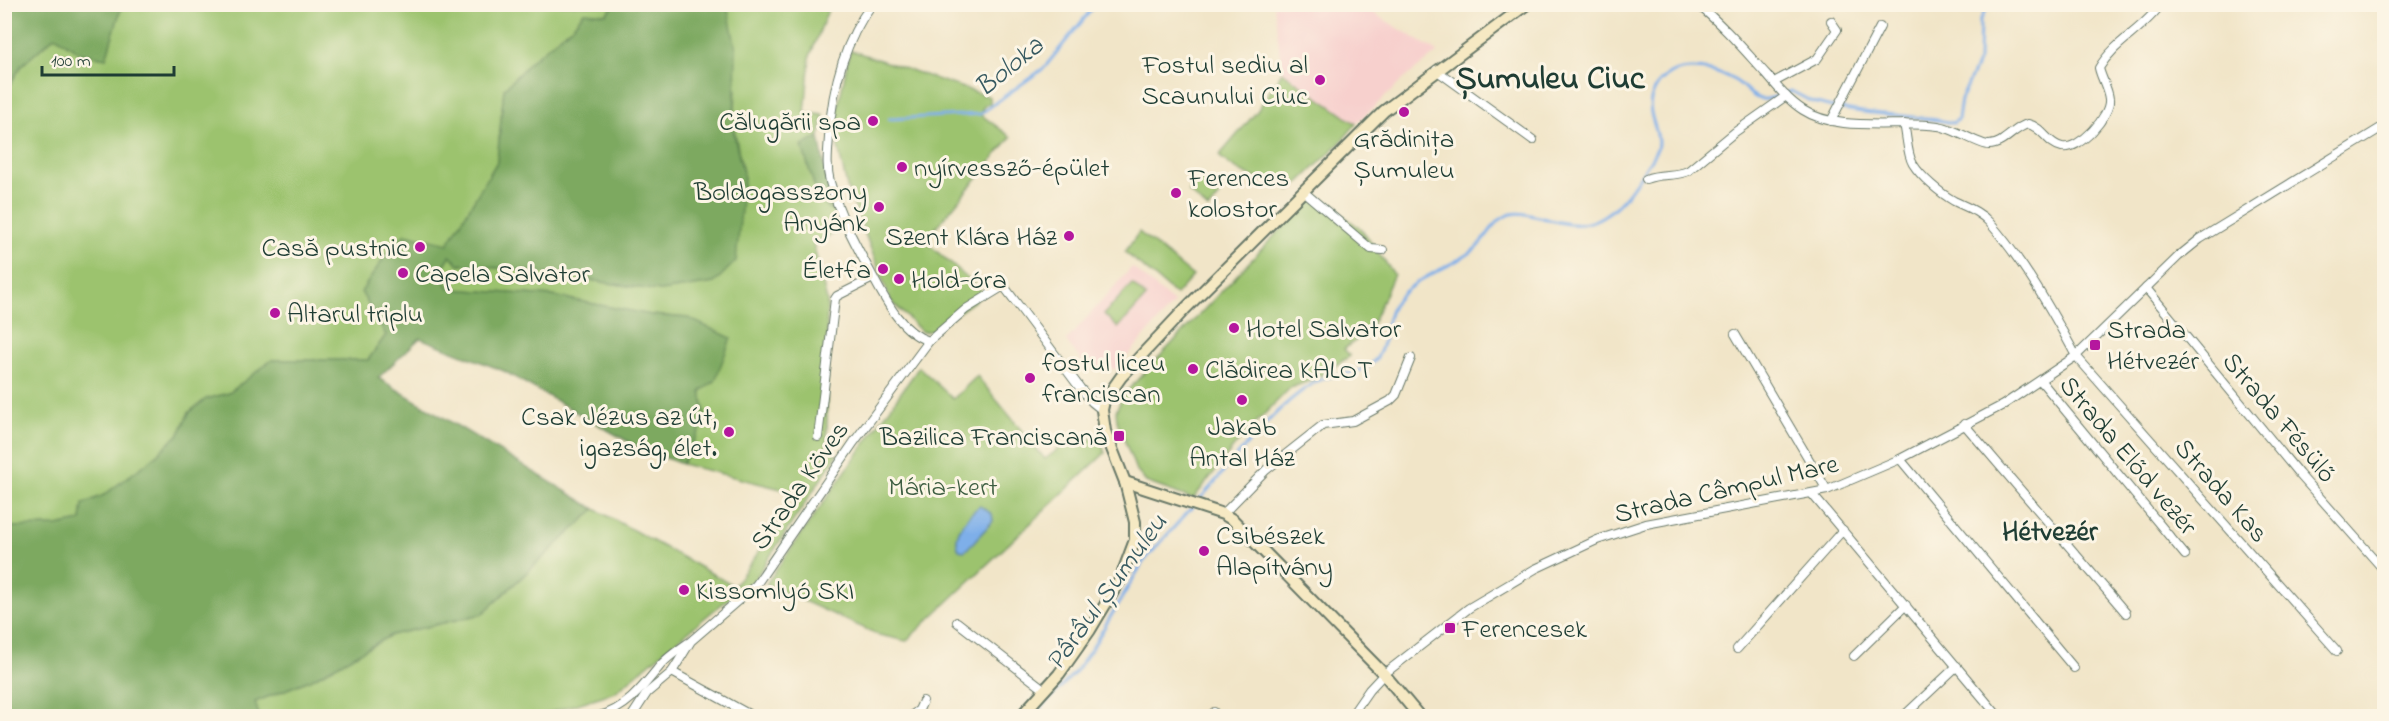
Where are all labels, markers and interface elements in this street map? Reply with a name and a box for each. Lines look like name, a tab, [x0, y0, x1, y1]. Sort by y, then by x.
water label: Boloka	[967, 27, 1054, 108]
scale bar	[42, 39, 174, 77]
place label: Fostul sediu al Scaunului Ciuc	[1141, 47, 1308, 117]
text: 100 m	[51, 49, 91, 75]
district label: Șumuleu Ciuc	[1455, 56, 1646, 104]
marker: Fostul sediu al Scaunului Ciuc	[1313, 73, 1327, 87]
place label: Călugării spa	[719, 104, 861, 143]
marker: Grădinița Șumuleu	[1397, 105, 1411, 119]
marker: Călugării spa	[866, 114, 880, 128]
place label: Grădinița Șumuleu	[1353, 121, 1455, 191]
place label: nyírvessző-épület	[914, 150, 1110, 189]
marker: nyírvessző-épület	[895, 160, 909, 174]
place label: Ferences kolostor	[1187, 160, 1289, 230]
place label: Boldogasszony Anyánk	[693, 174, 867, 244]
marker: Ferences kolostor	[1169, 186, 1183, 200]
marker: Boldogasszony Anyánk	[872, 200, 886, 214]
place label: Szent Klára Ház	[885, 219, 1058, 258]
marker: Szent Klára Ház	[1062, 229, 1076, 243]
place label: Casă pustnic	[261, 230, 408, 269]
marker: Casă pustnic	[413, 240, 427, 254]
place label: Életfa	[802, 252, 871, 291]
place label: Capela Salvator	[415, 256, 591, 295]
marker: Életfa	[876, 262, 890, 276]
place label: Hold-óra	[911, 262, 1007, 301]
marker: Capela Salvator	[396, 266, 410, 280]
marker: Hold-óra	[892, 272, 906, 286]
place label: Altarul triplu	[287, 296, 423, 335]
marker: Altarul triplu	[268, 306, 282, 320]
place label: Hotel Salvator	[1246, 311, 1402, 350]
place label: Strada Hétvezér	[2107, 312, 2200, 382]
marker: Hotel Salvator	[1227, 321, 1241, 335]
marker: Strada Hétvezér	[2088, 338, 2102, 352]
place label: fostul liceu franciscan	[1042, 345, 1165, 415]
street label: Strada Fésülő	[2211, 345, 2345, 493]
place label: Clădirea KALOT	[1205, 352, 1373, 391]
marker: Clădirea KALOT	[1186, 362, 1200, 376]
street label: Strada Előd vezér	[2049, 368, 2206, 545]
marker: fostul liceu franciscan	[1023, 371, 1037, 385]
marker: Jakab Antal Ház	[1235, 393, 1249, 407]
place label: Csak Jézus az út, igazság, élet.	[521, 399, 717, 469]
place label: Jakab Antal Ház	[1189, 409, 1295, 479]
street label: Strada Köves	[742, 414, 860, 559]
place label: Bazilica Franciscană	[879, 419, 1107, 458]
marker: Csak Jézus az út, igazság, élet.	[722, 425, 736, 439]
marker: Bazilica Franciscană	[1112, 429, 1126, 443]
street label: Strada Kas	[2164, 431, 2277, 552]
street label: Strada Câmpul Mare	[1611, 445, 1843, 535]
park label: Mária-kert	[888, 469, 998, 508]
water label: Pârâul Șumuleu	[1037, 506, 1179, 680]
district label: Hétvezér	[2002, 513, 2099, 554]
place label: Csibészek Alapítvány	[1216, 518, 1333, 588]
marker: Csibészek Alapítvány	[1197, 544, 1211, 558]
place label: Kissomlyó SKI	[696, 573, 854, 612]
marker: Kissomlyó SKI	[677, 583, 691, 597]
place label: Ferencesek	[1461, 611, 1587, 650]
marker: Ferencesek	[1443, 621, 1457, 635]

